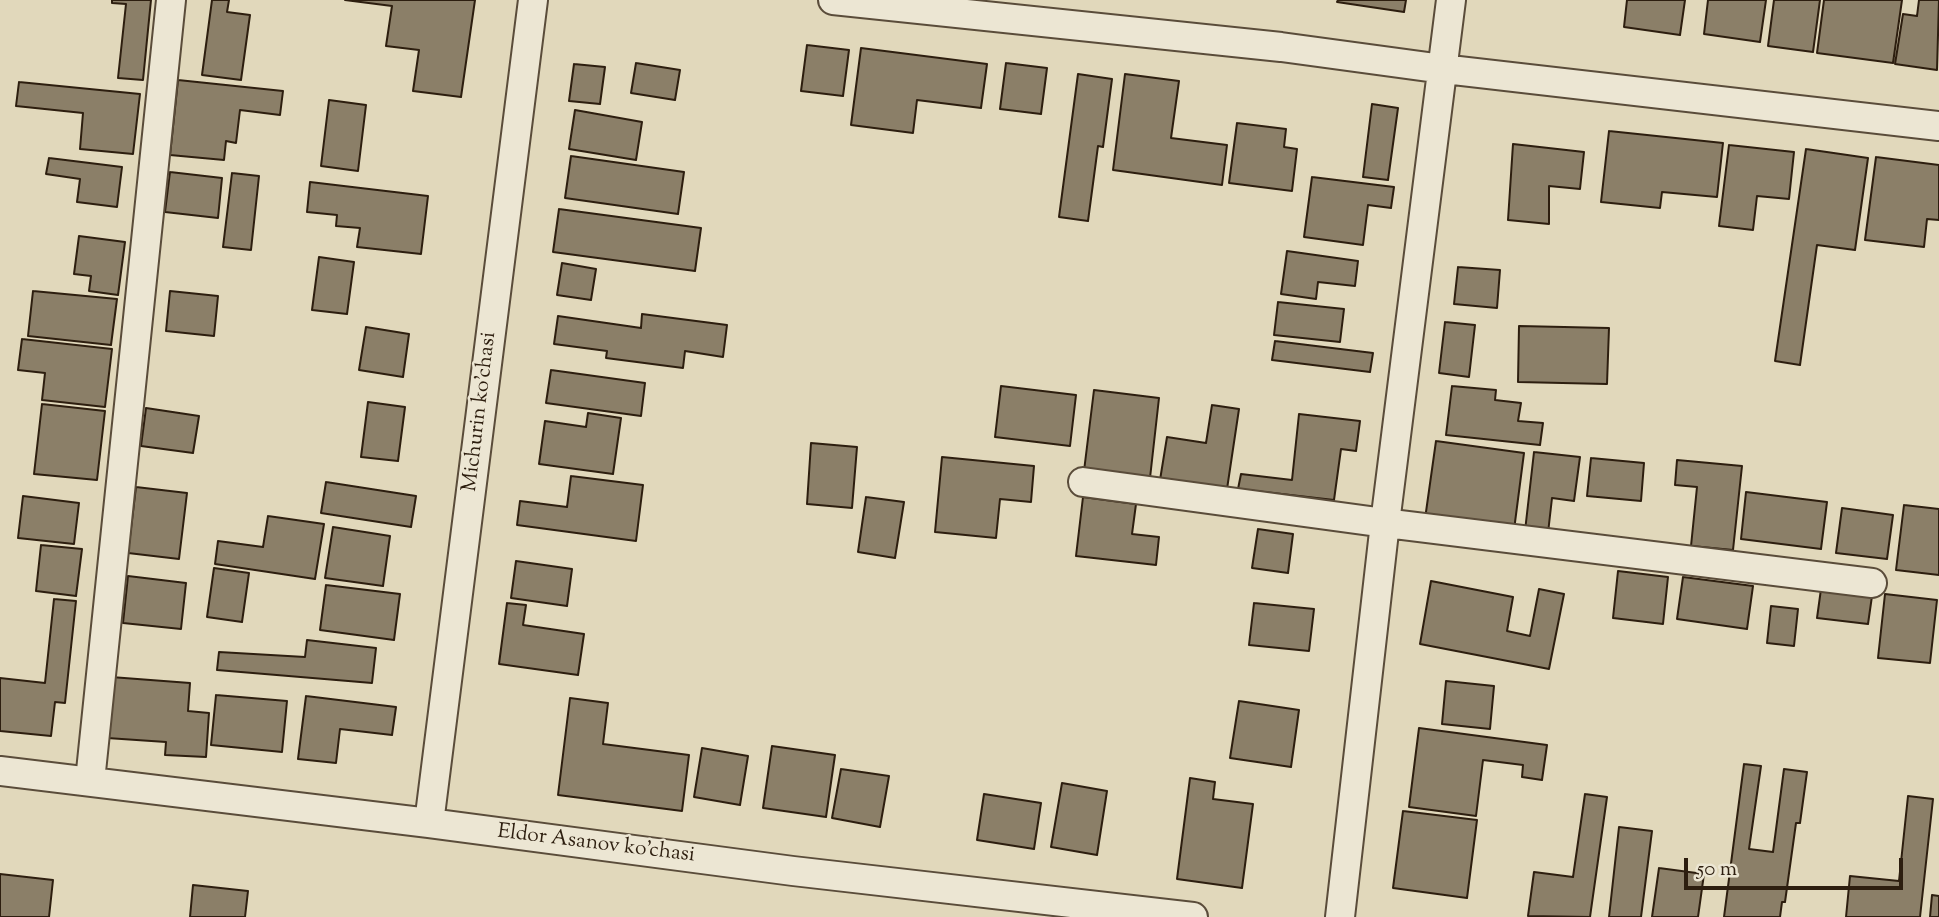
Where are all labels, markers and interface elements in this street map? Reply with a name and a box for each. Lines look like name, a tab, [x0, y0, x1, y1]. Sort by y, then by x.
street label: Michurin ko'chasi	[459, 331, 503, 493]
street label: Eldor Asanov ko'chasi	[496, 820, 696, 870]
scale bar	[1687, 844, 1906, 888]
text: 50 m	[1697, 855, 1737, 885]

